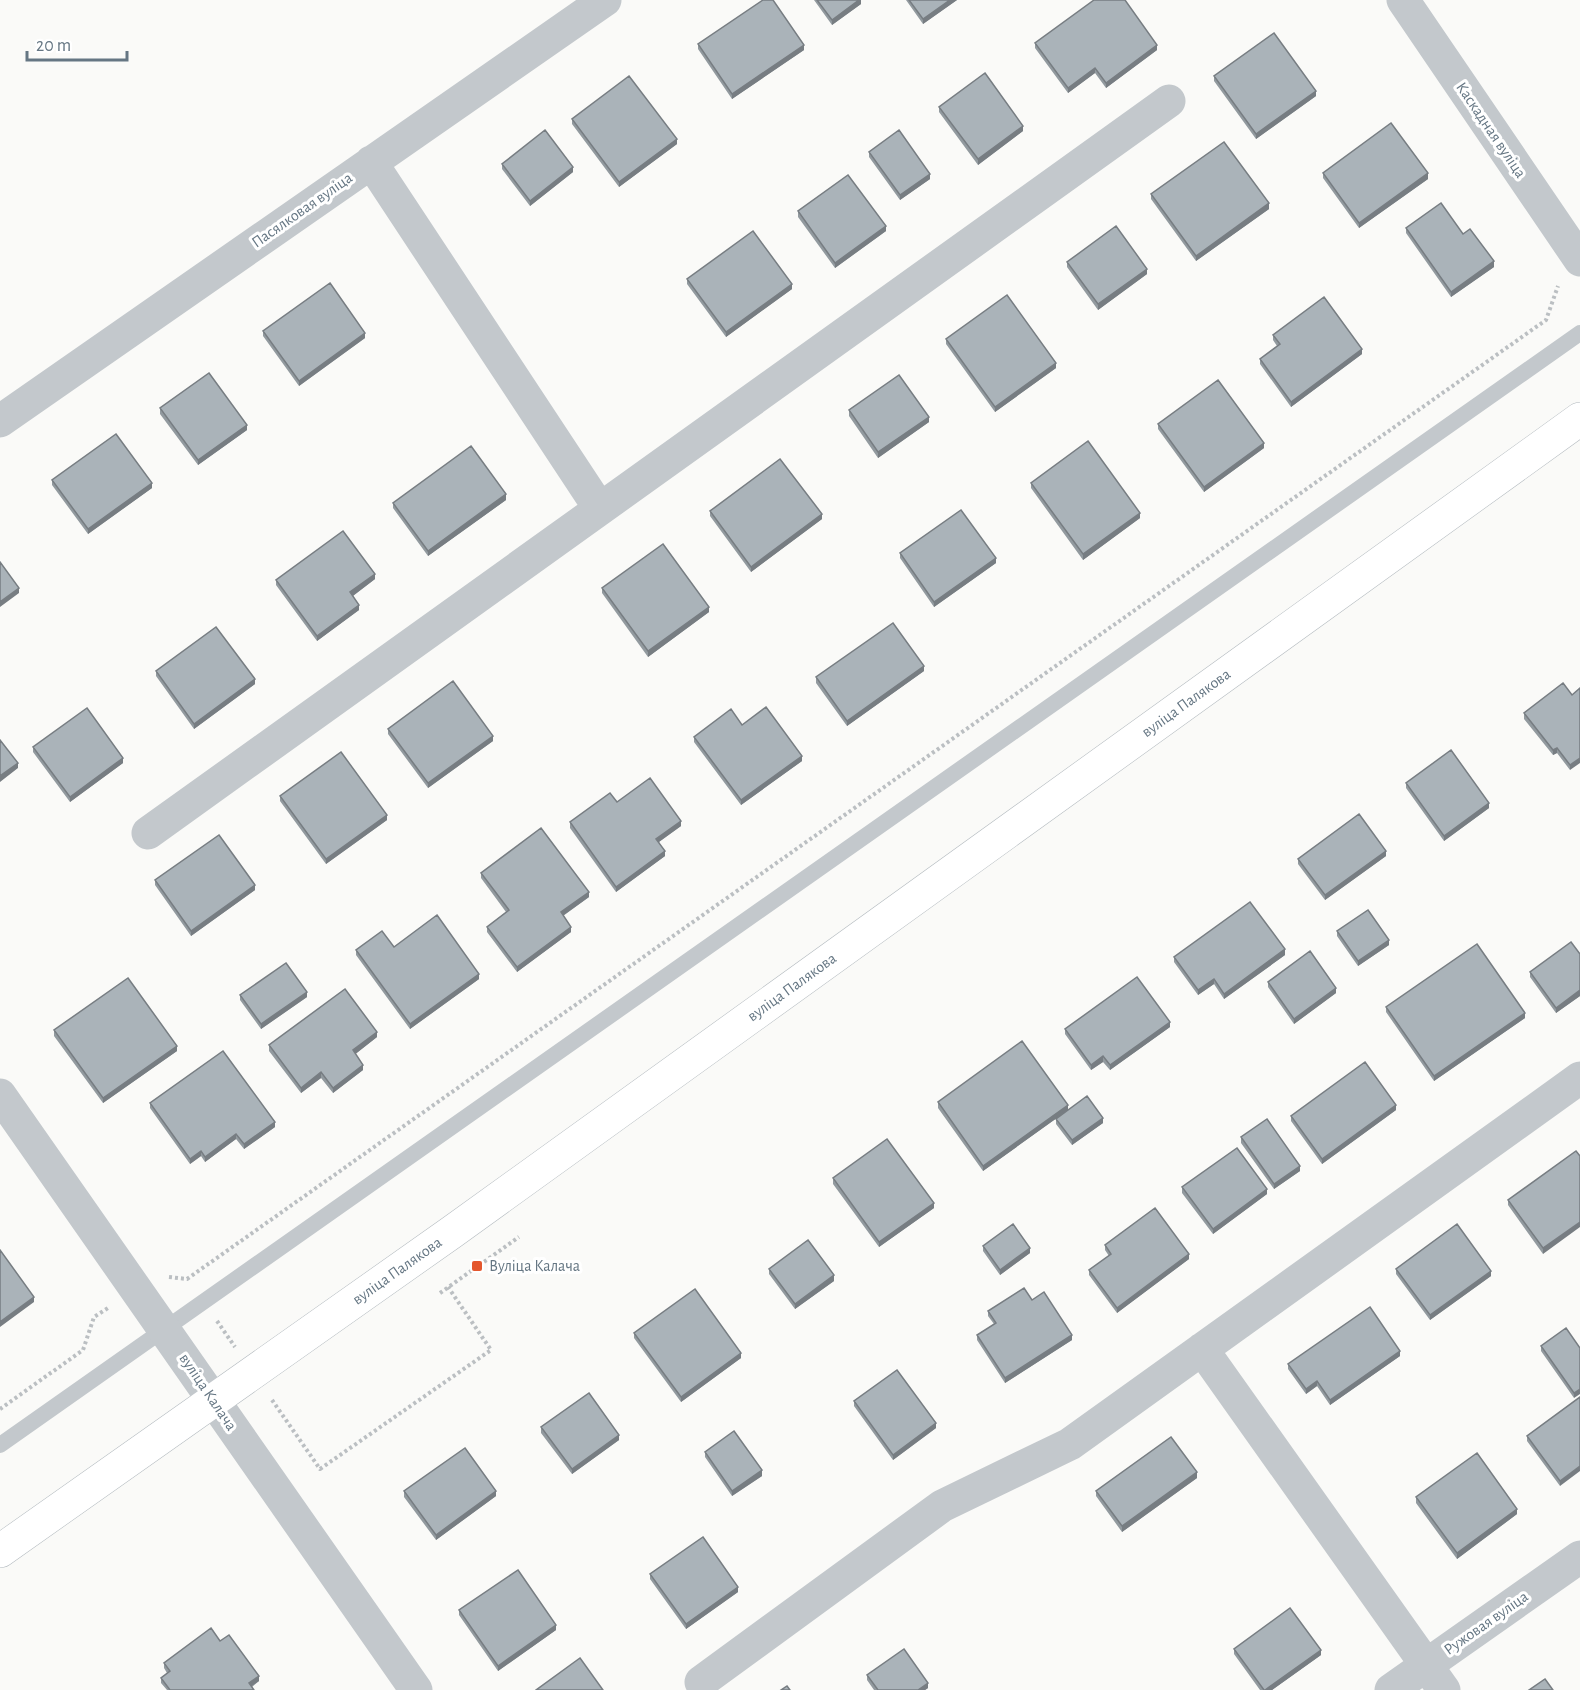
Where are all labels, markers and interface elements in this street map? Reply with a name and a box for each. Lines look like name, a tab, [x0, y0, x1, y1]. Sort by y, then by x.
scale bar	[27, 24, 128, 62]
text: 20 m	[36, 37, 71, 55]
street label: Каскадная вуліца	[1452, 79, 1529, 181]
street label: Пасялковая вуліца	[249, 169, 356, 251]
street label: вуліца Палякова	[1139, 666, 1233, 740]
street label: вуліца Палякова	[744, 950, 839, 1024]
street label: вуліца Палякова	[349, 1234, 445, 1308]
place label: Вуліца Калача	[489, 1258, 580, 1275]
marker: Вуліца Калача	[470, 1259, 484, 1273]
street label: вуліца Калача	[176, 1350, 240, 1434]
street label: Ружовая вуліца	[1441, 1588, 1532, 1659]

